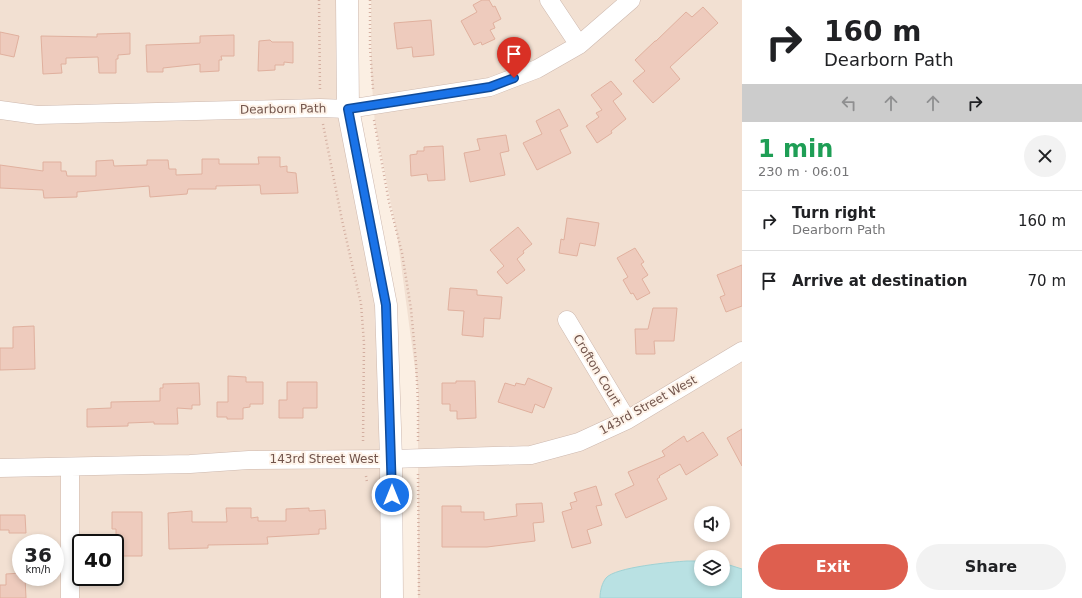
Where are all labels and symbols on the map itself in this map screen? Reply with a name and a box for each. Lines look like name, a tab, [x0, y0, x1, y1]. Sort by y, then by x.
pin	[497, 37, 531, 78]
street label: Dearborn Path	[240, 101, 326, 117]
street label: Crofton Court	[570, 332, 624, 408]
street label: 143rd Street West	[597, 372, 699, 438]
street label: 143rd Street West	[270, 452, 379, 466]
position arrow	[371, 474, 413, 516]
speed limit sign: 40	[72, 534, 124, 586]

